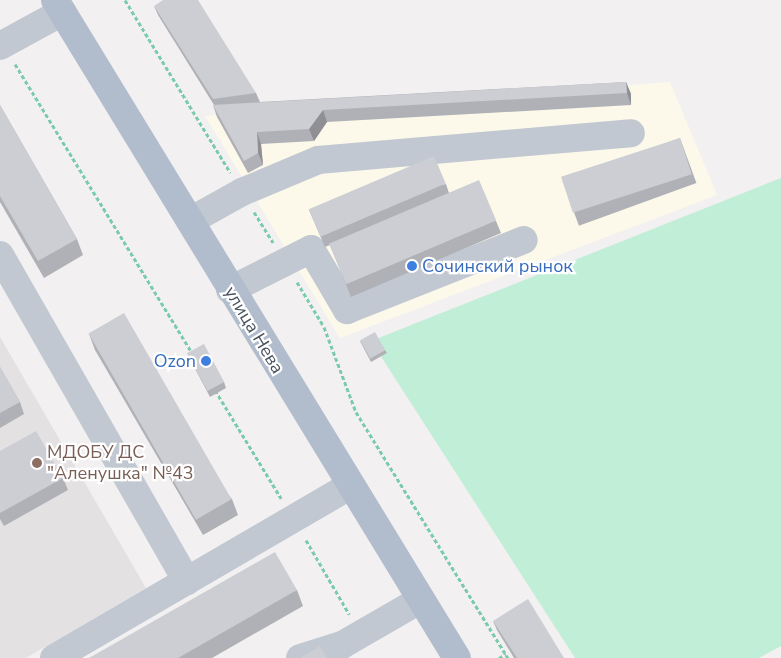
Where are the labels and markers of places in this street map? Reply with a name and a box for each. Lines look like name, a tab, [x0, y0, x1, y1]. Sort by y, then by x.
place label: Сочинский рынок	[422, 255, 573, 277]
marker: Сочинский рынок	[406, 260, 418, 272]
place label: Ozon	[154, 350, 196, 372]
marker: Ozon	[200, 355, 212, 367]
place label: МДОБУ ДС "Аленушка" №43	[47, 442, 193, 484]
marker: МДОБУ ДС "Аленушка" №43	[31, 457, 43, 469]

